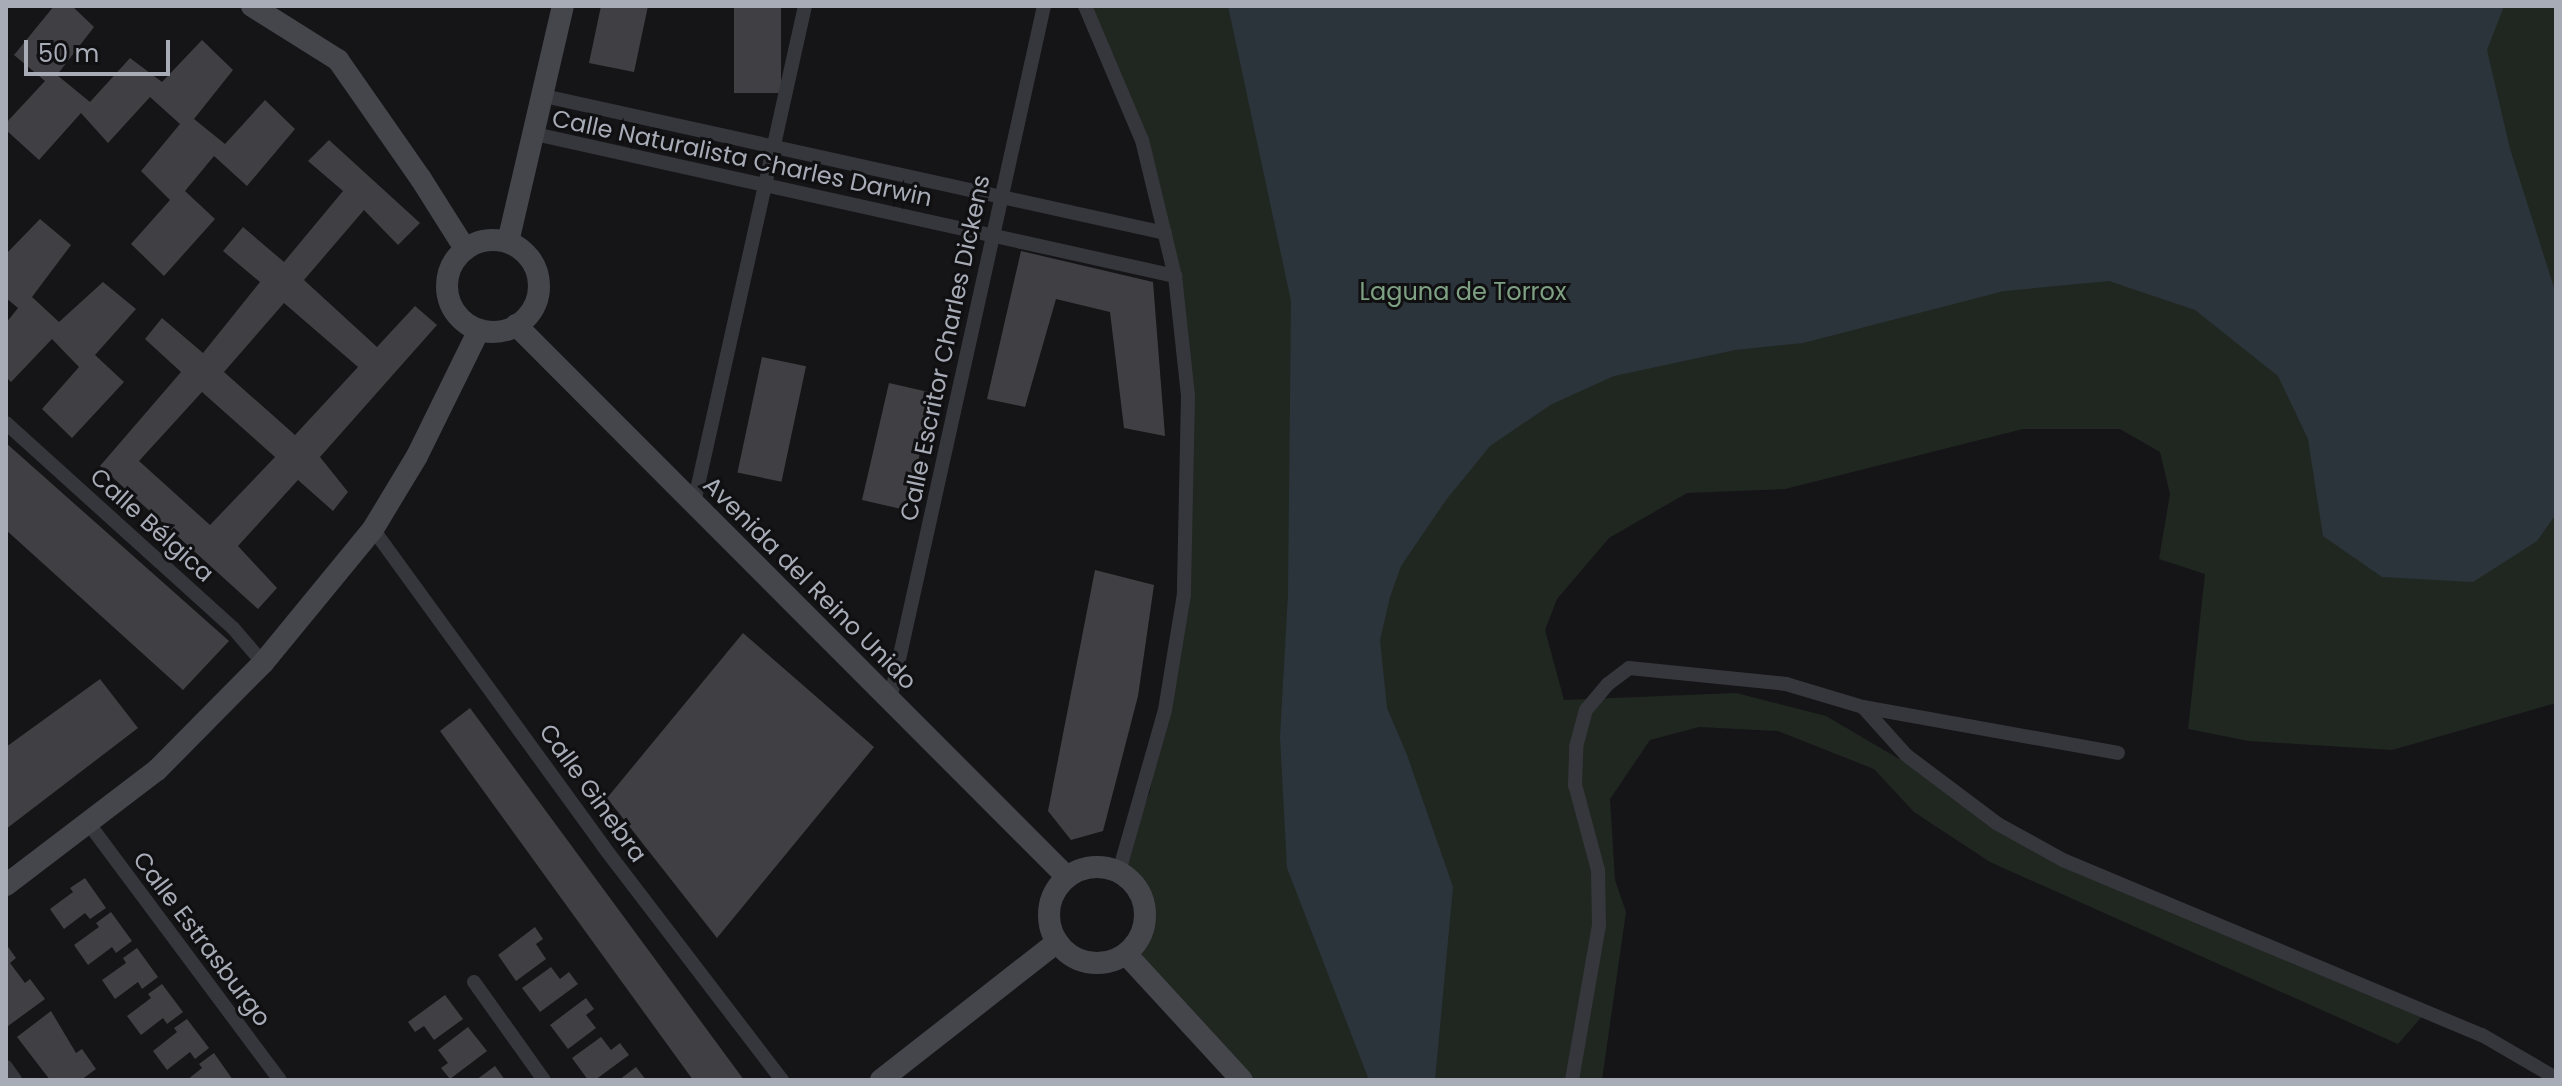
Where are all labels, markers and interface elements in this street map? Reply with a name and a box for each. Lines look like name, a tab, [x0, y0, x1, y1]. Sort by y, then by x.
scale bar	[28, 24, 174, 74]
text: 50 m	[38, 37, 99, 70]
street label: Calle Naturalista Charles Darwin	[549, 104, 935, 212]
street label: Calle Escritor Charles Dickens	[894, 172, 996, 524]
park label: Laguna de Torrox	[1360, 278, 1566, 306]
street label: Calle Bélgica	[84, 462, 220, 588]
street label: Avenida del Reino Unido	[697, 470, 923, 696]
street label: Calle Ginebra	[533, 718, 653, 868]
street label: Calle Estrasburgo	[127, 846, 277, 1032]

